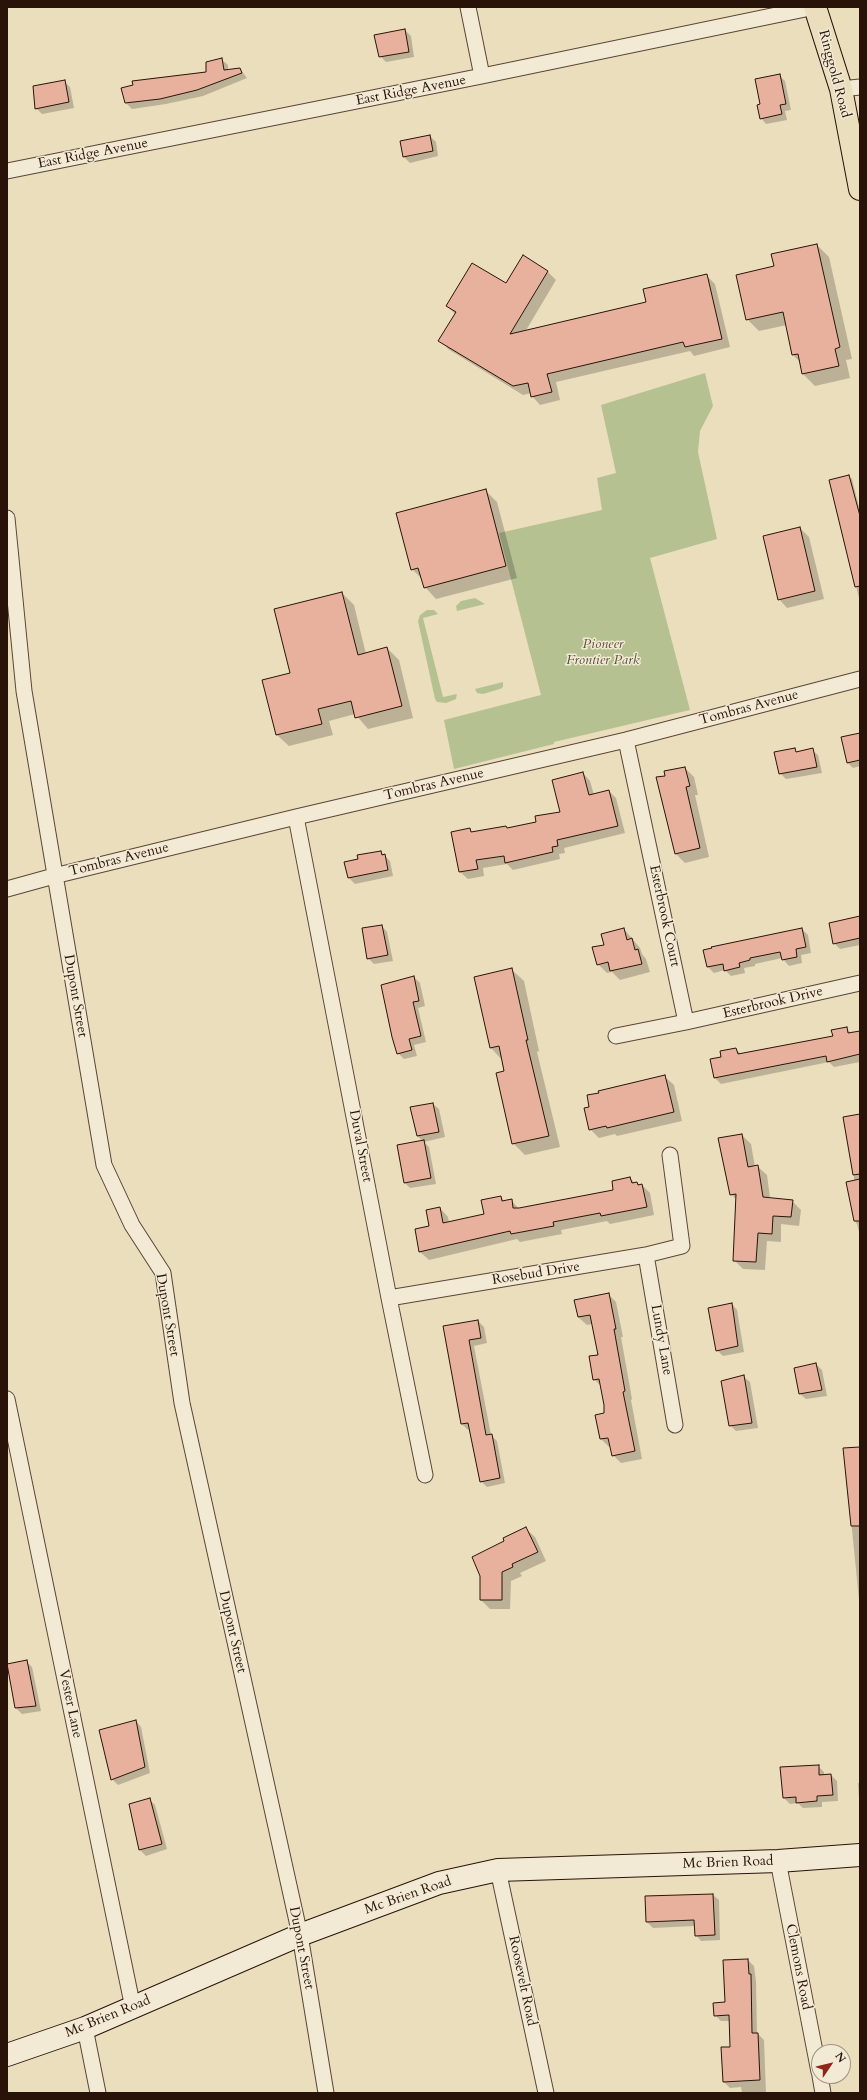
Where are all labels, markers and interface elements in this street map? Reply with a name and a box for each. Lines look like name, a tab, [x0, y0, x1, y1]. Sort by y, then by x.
street label: Ringgold Road	[814, 28, 854, 120]
street label: East Ridge Avenue	[354, 72, 468, 110]
street label: East Ridge Avenue	[36, 135, 150, 173]
park label: Pioneer Frontier Park	[566, 637, 640, 670]
street label: Tombras Avenue	[697, 687, 801, 729]
street label: Tombras Avenue	[382, 765, 486, 805]
street label: Tombras Avenue	[67, 839, 171, 881]
street label: Esterbrook Court	[645, 864, 683, 968]
street label: Dupont Street	[59, 953, 91, 1039]
street label: Esterbrook Drive	[721, 983, 825, 1023]
street label: Duval Street	[345, 1108, 375, 1184]
street label: Rosebud Drive	[491, 1259, 581, 1289]
street label: Dupont Street	[151, 1272, 183, 1358]
street label: Lundy Lane	[647, 1303, 675, 1377]
street label: Dupont Street	[214, 1589, 250, 1675]
street label: Vester Lane	[55, 1668, 85, 1740]
street label: Mc Brien Road	[682, 1853, 774, 1873]
street label: Mc Brien Road	[362, 1873, 454, 1919]
street label: Dupont Street	[285, 1905, 317, 1991]
street label: Clemons Road	[781, 1923, 815, 2011]
street label: Roosevelt Road	[504, 1934, 540, 2028]
street label: Mc Brien Road	[63, 1992, 153, 2042]
north arrow	[811, 2044, 851, 2084]
text: N	[832, 2049, 849, 2066]

